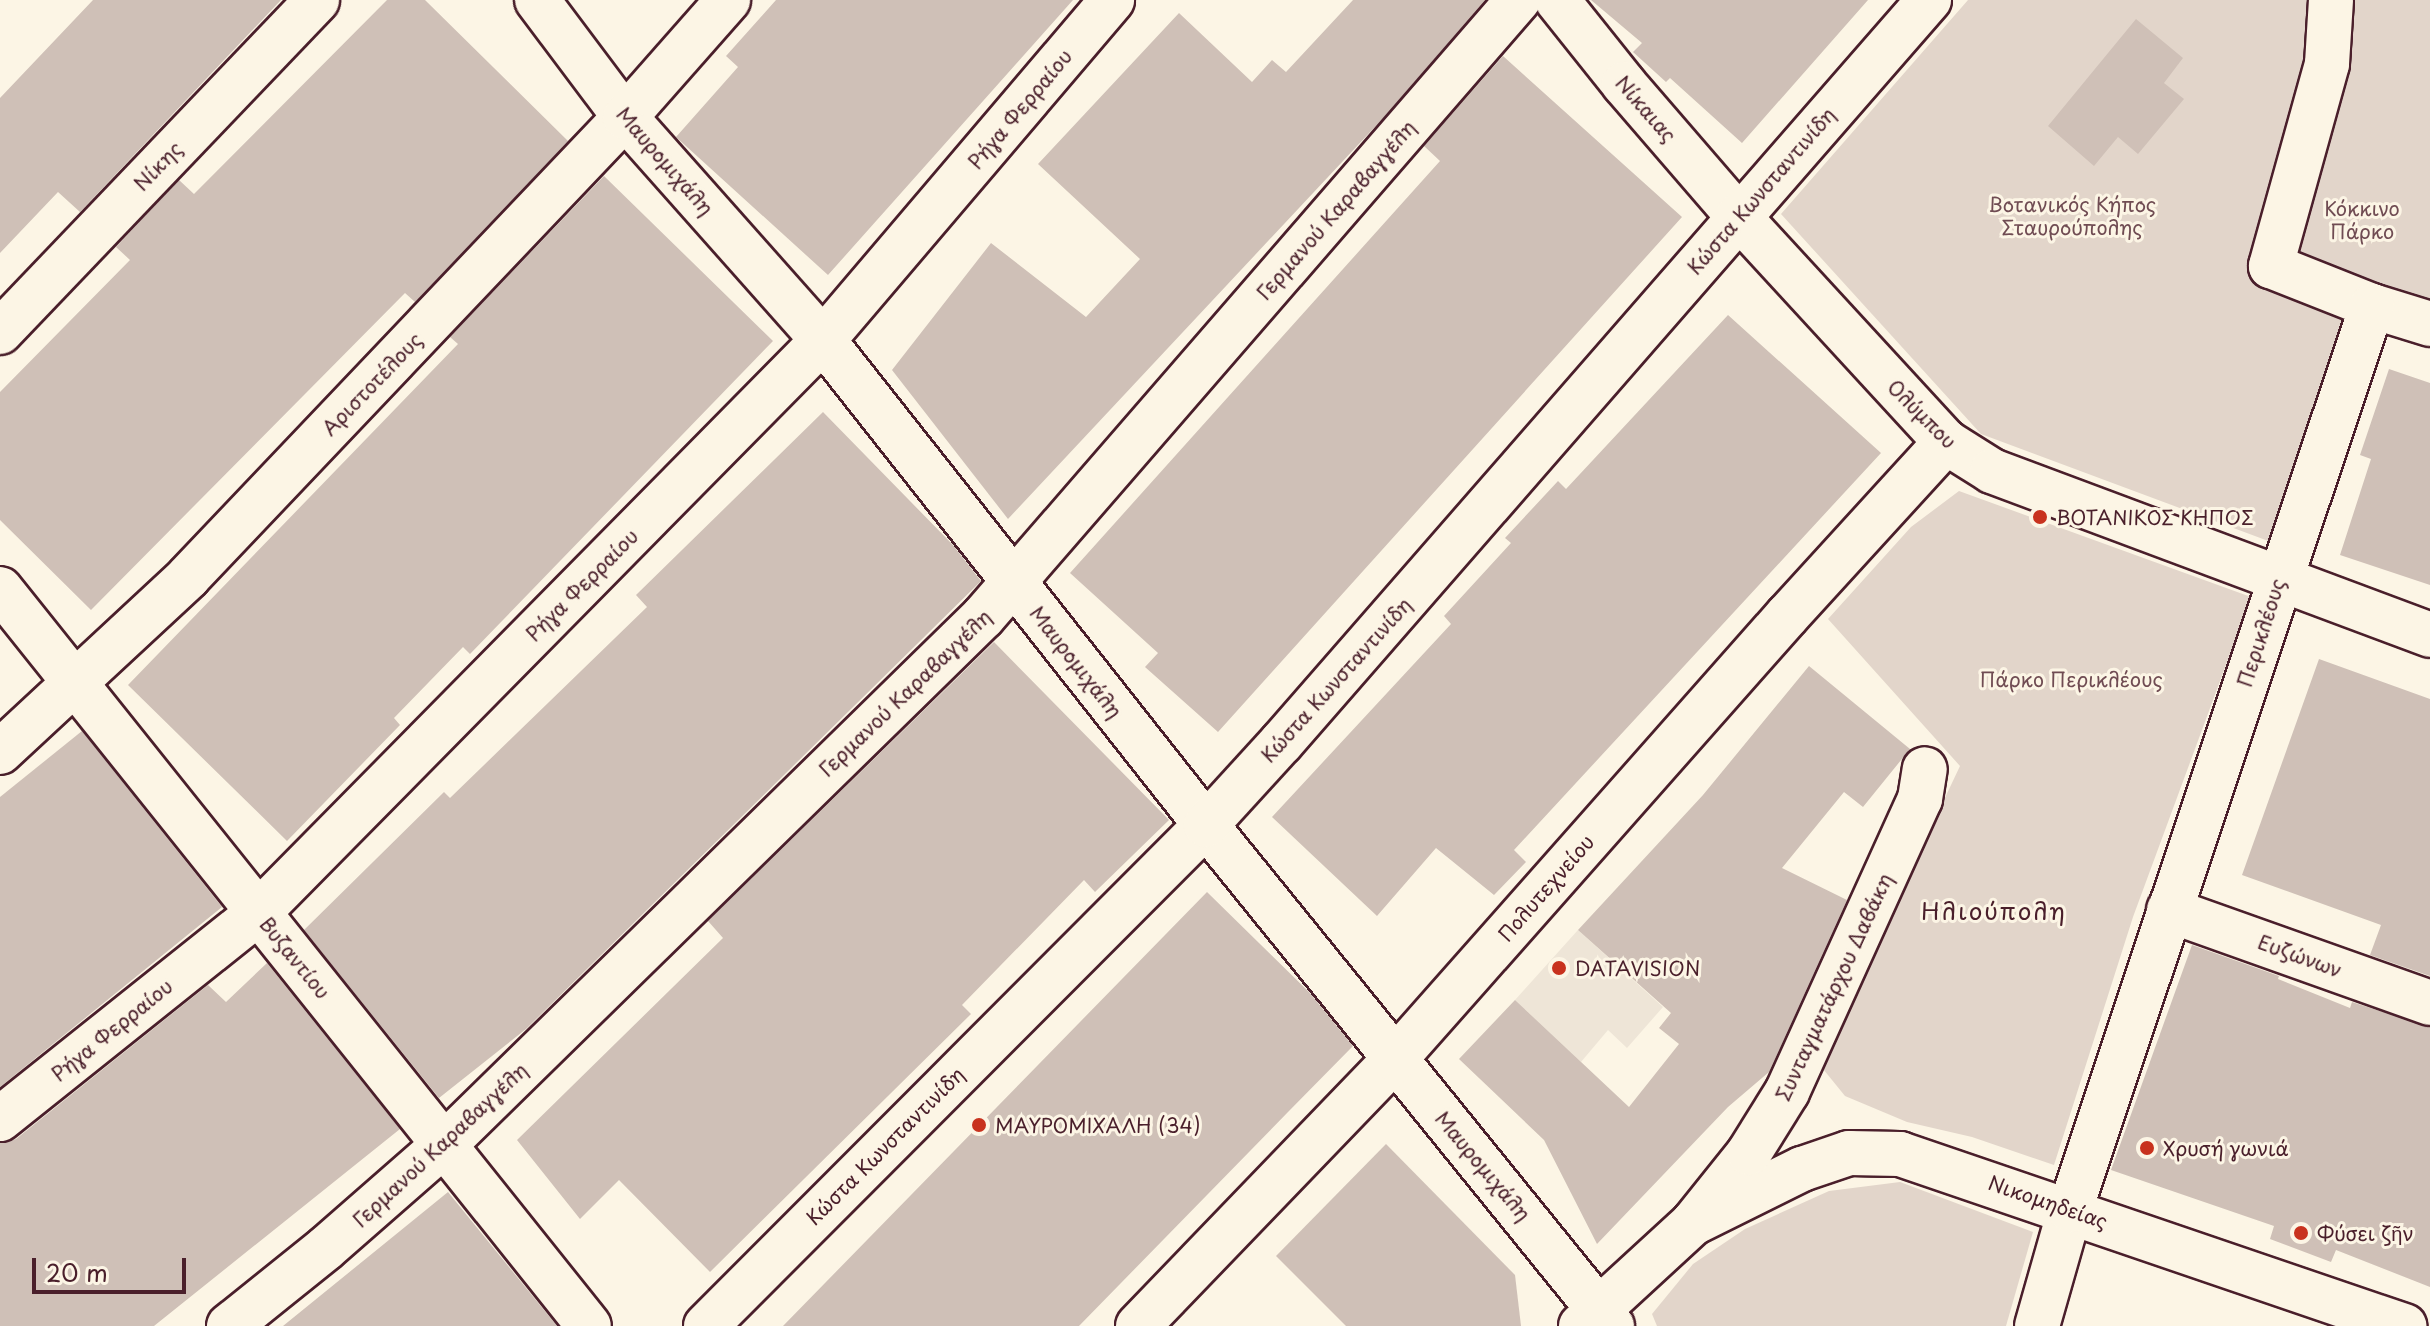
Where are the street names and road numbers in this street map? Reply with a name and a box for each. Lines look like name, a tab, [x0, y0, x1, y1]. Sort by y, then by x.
street label: Ρήγα Φερραίου	[963, 44, 1077, 174]
street label: Νίκαιας	[1611, 71, 1681, 147]
street label: Μαυρομιχάλη	[612, 102, 718, 220]
street label: Κώστα Κωνσταντινίδη	[1682, 102, 1840, 280]
street label: Γερμανού Καραβαγγέλη	[1251, 115, 1421, 305]
street label: Νίκης	[129, 137, 187, 195]
street label: Αριστοτέλους	[317, 328, 427, 440]
street label: Ολύμπου	[1883, 375, 1961, 453]
street label: Ρήγα Φερραίου	[521, 524, 643, 646]
street label: Περικλέους	[2232, 576, 2290, 690]
street label: Κώστα Κωνσταντινίδη	[1255, 592, 1417, 768]
street label: Μαυρομιχάλη	[1025, 601, 1127, 723]
street label: Γερμανού Καραβαγγέλη	[814, 604, 996, 782]
street label: Πολυτεχνείου	[1493, 830, 1599, 946]
street label: Συνταγματάρχου Δαβάκη	[1771, 870, 1897, 1104]
street label: Βυζαντίου	[255, 912, 335, 1004]
street label: Ευζώνων	[2255, 930, 2345, 982]
street label: Ρήγα Φερραίου	[47, 974, 177, 1086]
street label: Γερμανού Καραβαγγέλη	[348, 1058, 532, 1232]
street label: Κώστα Κωνσταντινίδη	[801, 1062, 969, 1230]
street label: Μαυρομιχάλη	[1430, 1106, 1536, 1226]
street label: Νικομηδείας	[1985, 1170, 2111, 1234]

